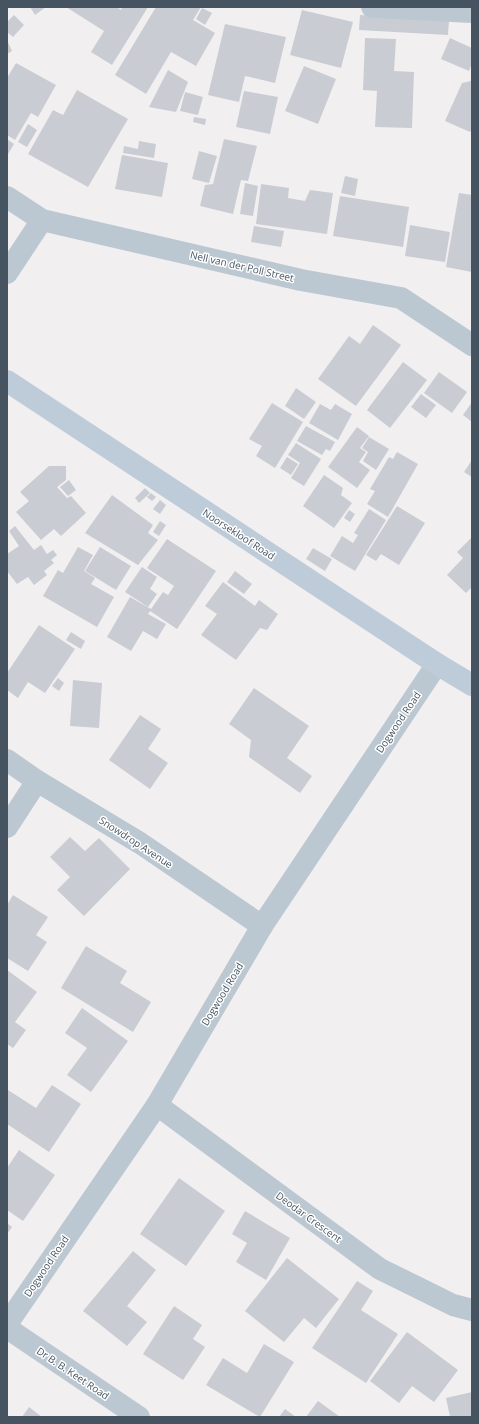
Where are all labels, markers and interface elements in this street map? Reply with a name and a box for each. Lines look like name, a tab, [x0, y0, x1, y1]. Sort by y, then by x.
street label: Nell van der Poll Street	[189, 247, 296, 285]
street label: Noorsekloof Road	[200, 505, 278, 563]
street label: Dogwood Road	[372, 689, 424, 755]
street label: Snowdrop Avenue	[96, 813, 176, 871]
street label: Dogwood Road	[198, 960, 246, 1028]
street label: Deodar Crescent	[273, 1188, 345, 1246]
street label: Dogwood Road	[20, 1233, 72, 1299]
street label: Dr B. B. Keet Road	[34, 1344, 112, 1402]

